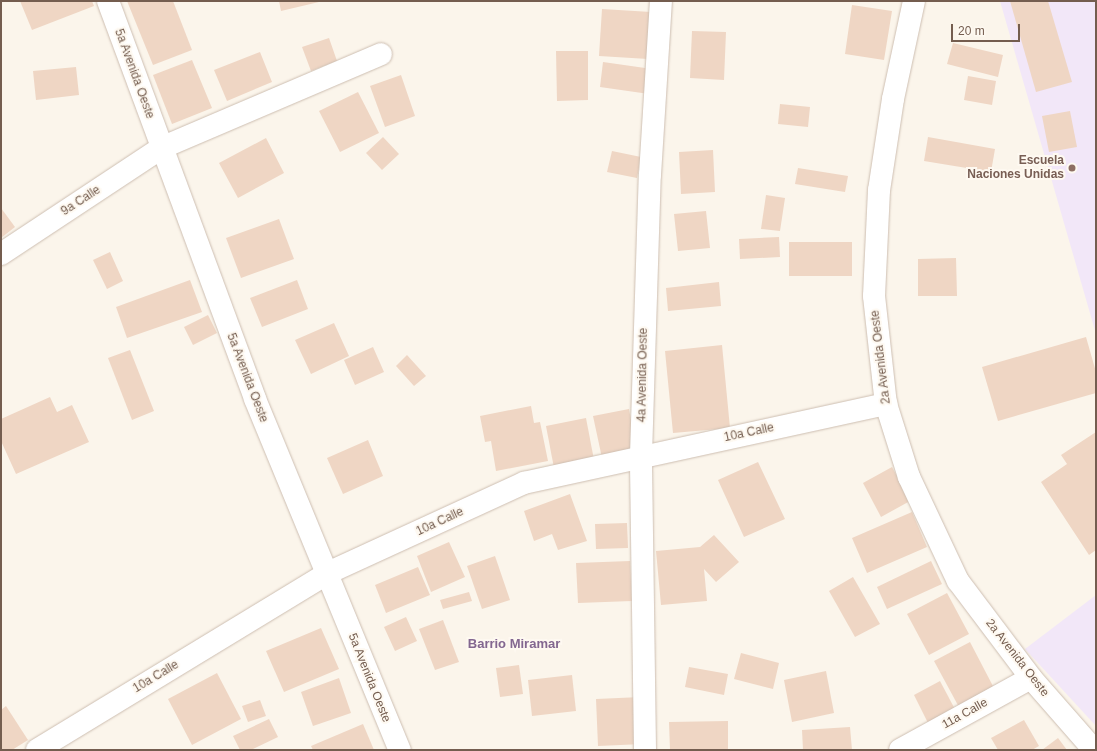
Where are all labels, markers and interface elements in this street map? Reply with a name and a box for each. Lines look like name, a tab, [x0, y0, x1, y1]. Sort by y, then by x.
scale bar	[953, 16, 1022, 42]
text: 20 m	[958, 24, 985, 38]
street label: 5a Avenida Oeste	[111, 27, 157, 121]
place label: Escuela Naciones Unidas	[967, 154, 1064, 182]
marker: Escuela Naciones Unidas	[1067, 163, 1077, 173]
street label: 9a Calle	[59, 183, 103, 219]
street label: 2a Avenida Oeste	[868, 309, 894, 405]
street label: 4a Avenida Oeste	[635, 327, 651, 423]
street label: 5a Avenida Oeste	[223, 331, 271, 425]
street label: 10a Calle	[723, 421, 775, 445]
street label: 10a Calle	[414, 505, 466, 539]
street label: 2a Avenida Oeste	[982, 616, 1052, 700]
street label: 5a Avenida Oeste	[344, 631, 394, 725]
district label: Barrio Miramar	[468, 636, 560, 652]
street label: 10a Calle	[131, 658, 181, 696]
street label: 11a Calle	[940, 696, 990, 732]

